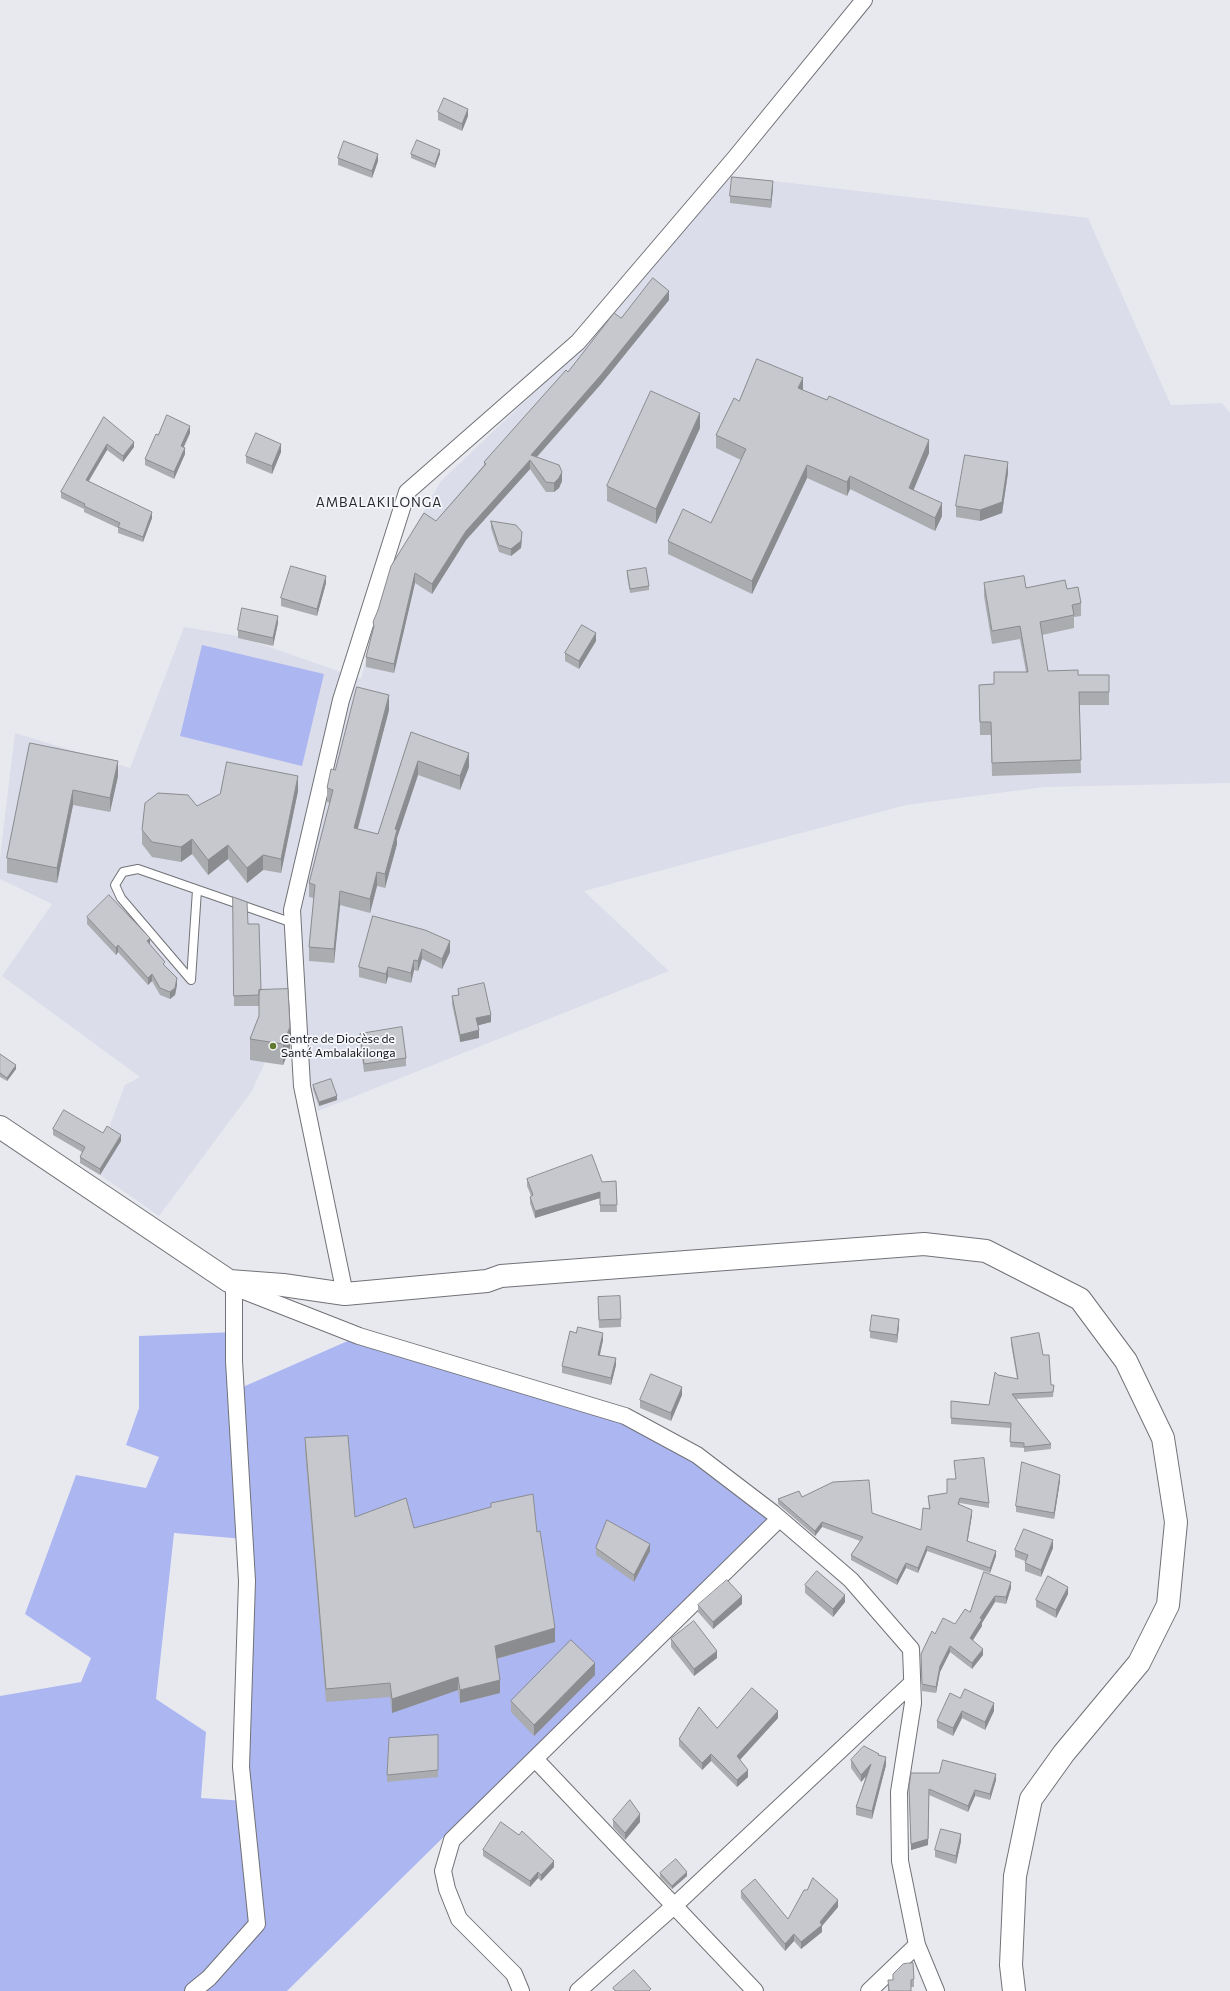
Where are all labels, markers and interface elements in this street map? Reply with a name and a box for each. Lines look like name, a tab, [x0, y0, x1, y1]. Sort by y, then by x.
district label: AMBALAKILONGA	[316, 495, 442, 511]
place label: Centre de Diocèse de Santé Ambalakilonga	[281, 1032, 395, 1060]
marker: Centre de Diocèse de Santé Ambalakilonga	[268, 1041, 278, 1051]

